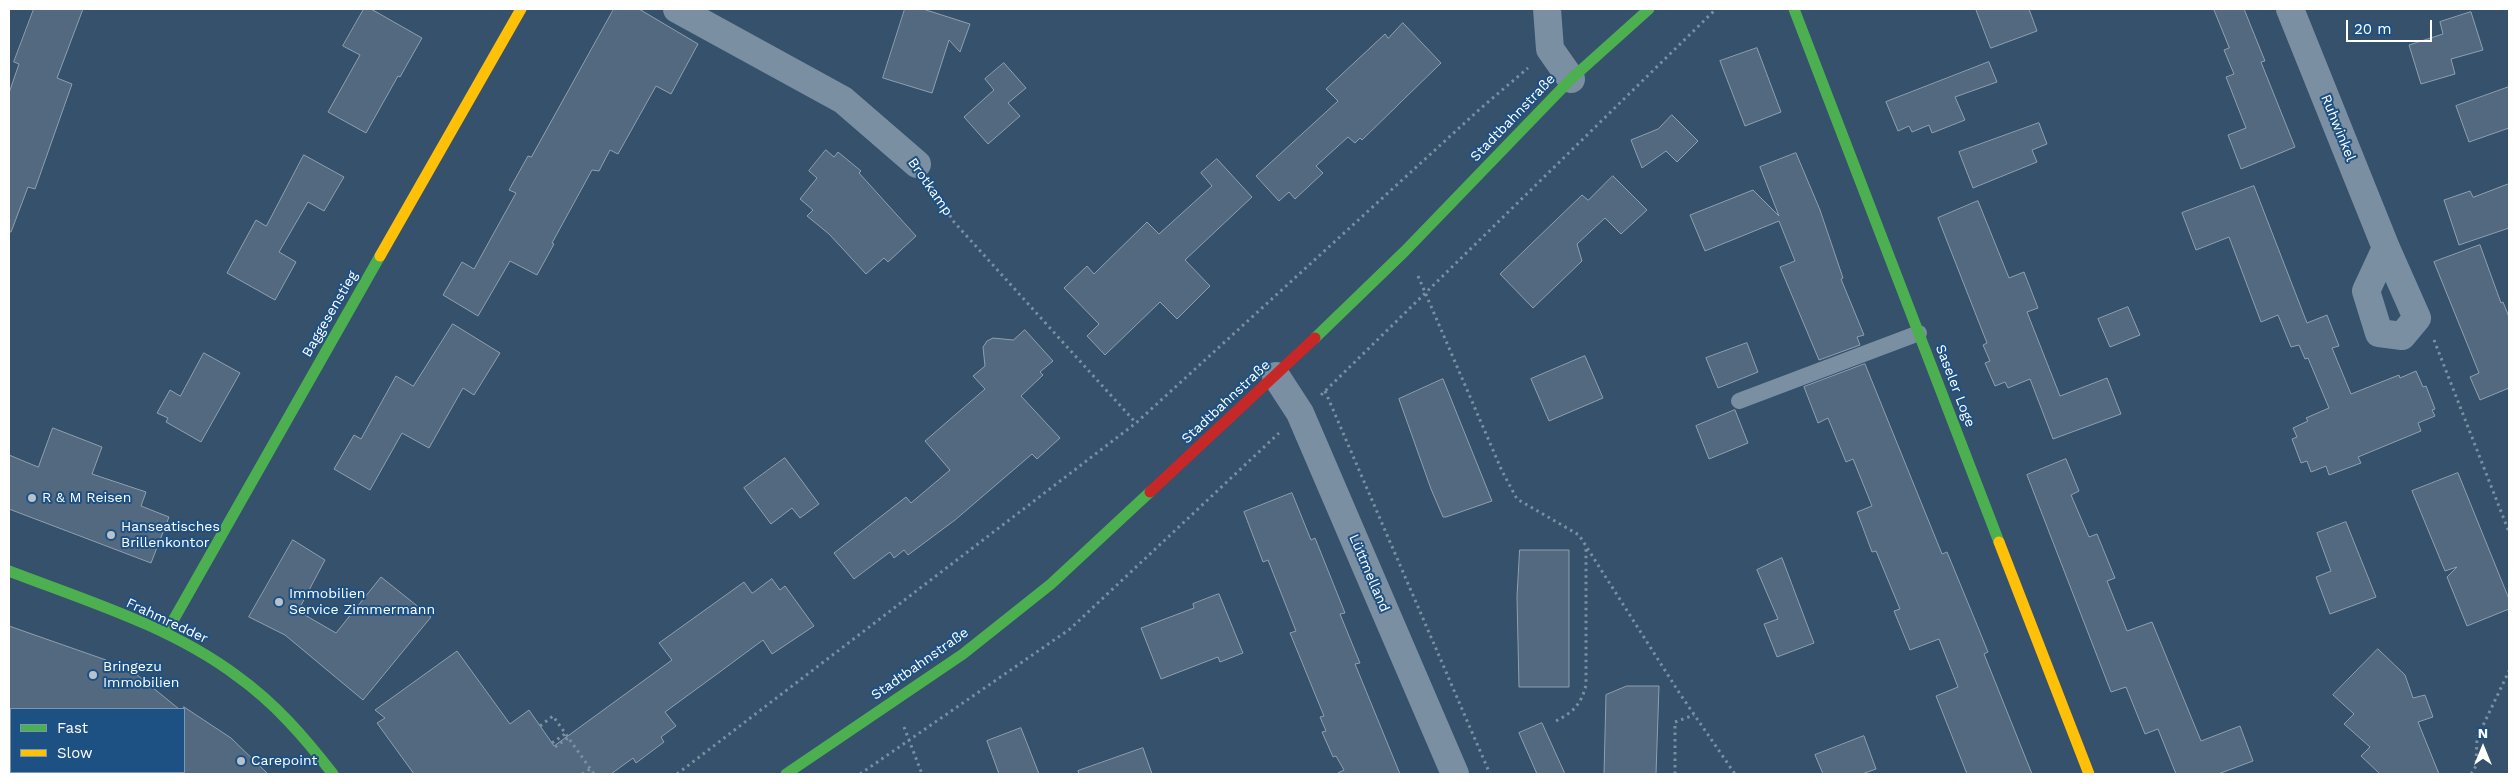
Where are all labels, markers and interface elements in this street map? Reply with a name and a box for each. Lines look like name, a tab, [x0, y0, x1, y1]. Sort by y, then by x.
scale bar	[2348, 10, 2434, 42]
text: 20 m	[2354, 20, 2392, 38]
street label: Stadtbahnstraße	[1467, 71, 1559, 165]
street label: Ruhwinkel	[2317, 92, 2359, 164]
street label: Brotkamp	[904, 155, 956, 219]
street label: Baggesenstieg	[299, 268, 361, 360]
street label: Saseler Loge	[1932, 342, 1978, 430]
street label: Stadtbahnstraße	[1178, 357, 1274, 447]
place label: R & M Reisen	[42, 490, 131, 506]
marker: R & M Reisen	[26, 492, 38, 504]
place label: Hanseatisches Brillenkontor	[121, 519, 220, 552]
marker: Hanseatisches Brillenkontor	[105, 529, 117, 541]
street label: Lüttmelland	[1345, 531, 1393, 615]
place label: Immobilien Service Zimmermann	[289, 586, 435, 618]
street label: Frahmredder	[123, 595, 211, 647]
marker: Immobilien Service Zimmermann	[273, 596, 285, 608]
street label: Stadtbahnstraße	[868, 624, 972, 704]
place label: Bringezu Immobilien	[103, 659, 179, 692]
marker: Bringezu Immobilien	[87, 669, 99, 681]
legend	[10, 708, 185, 773]
text: Fast	[57, 719, 88, 737]
north arrow	[2458, 723, 2508, 773]
text: N	[2478, 725, 2488, 741]
text: Slow	[57, 744, 93, 762]
place label: Carepoint	[251, 753, 317, 769]
marker: Carepoint	[235, 755, 247, 767]

